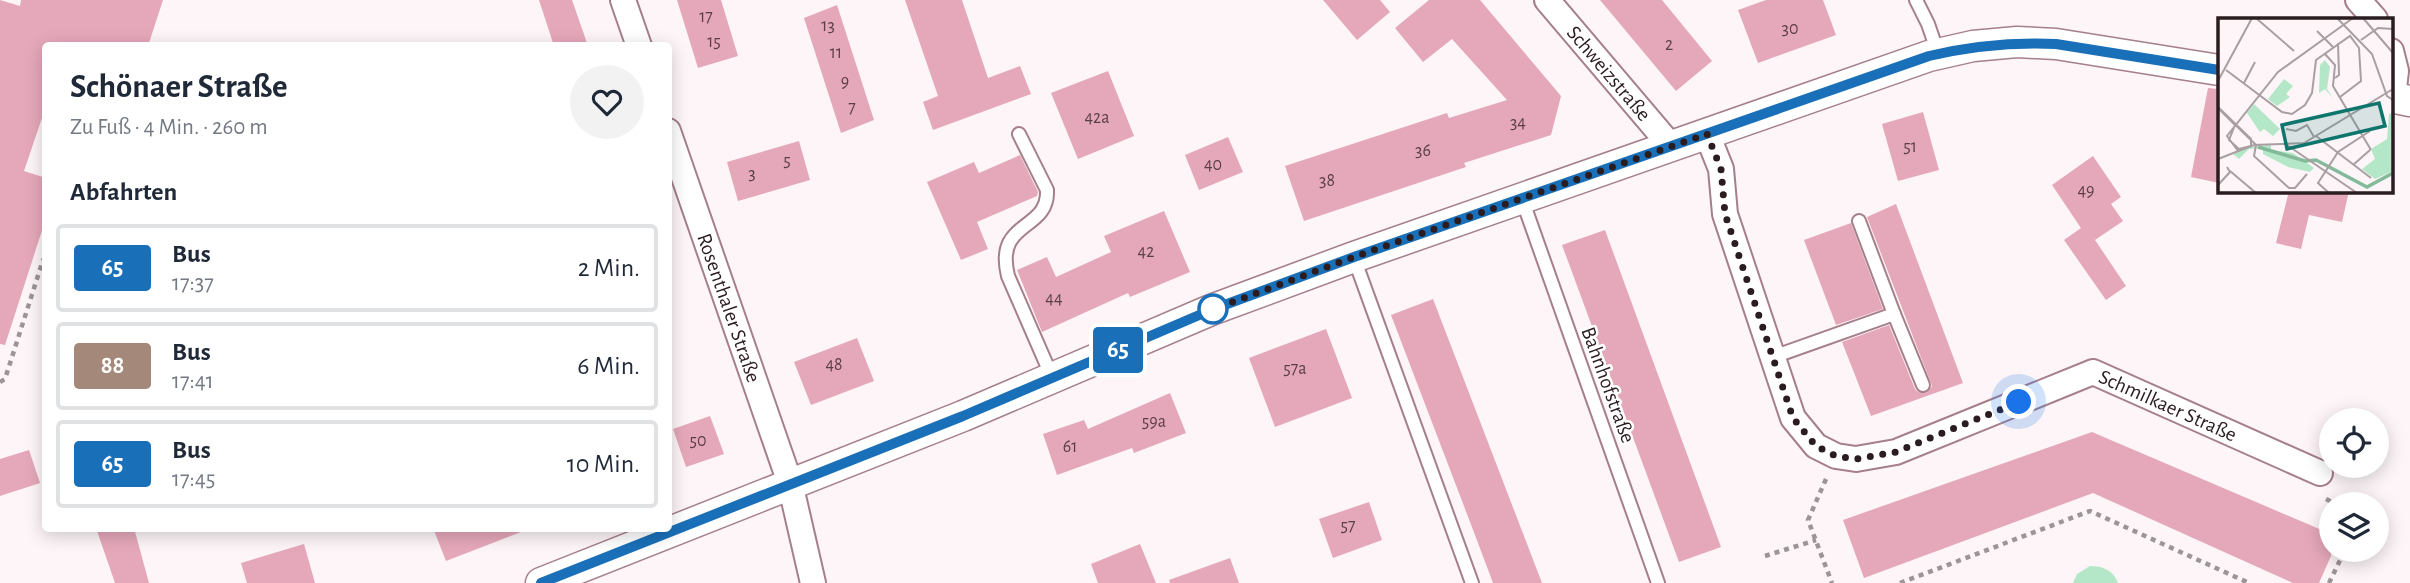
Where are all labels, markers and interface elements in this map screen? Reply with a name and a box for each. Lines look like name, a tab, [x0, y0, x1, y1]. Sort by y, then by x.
house number: 17	[699, 8, 713, 26]
house number: 13	[821, 17, 835, 35]
inset map	[2218, 18, 2392, 192]
house number: 30	[1782, 20, 1798, 38]
street label: Schweizstraße	[1563, 22, 1655, 125]
house number: 15	[707, 33, 721, 51]
house number: 2	[1665, 36, 1673, 54]
house number: 11	[830, 44, 842, 62]
button: heart	[570, 65, 644, 139]
text: Schönaer Straße	[70, 71, 287, 104]
house number: 9	[841, 73, 849, 91]
house number: 7	[848, 99, 856, 117]
house number: 42a	[1084, 109, 1110, 127]
house number: 34	[1510, 114, 1526, 132]
text: Zu Fuß · 4 Min. · 260 m	[70, 116, 268, 139]
house number: 51	[1903, 138, 1917, 156]
house number: 36	[1415, 142, 1431, 160]
house number: 5	[783, 152, 791, 170]
house number: 40	[1204, 156, 1222, 174]
house number: 3	[748, 165, 756, 183]
house number: 38	[1319, 172, 1335, 190]
text: Abfahrten	[70, 179, 177, 205]
house number: 49	[2077, 182, 2095, 200]
street label: Rosenthaler Straße	[694, 230, 765, 385]
text: Bus	[172, 241, 211, 267]
house number: 42	[1138, 243, 1154, 261]
text: 2 Min.	[578, 255, 640, 281]
text: 65	[102, 256, 123, 280]
text: 17:37	[172, 272, 214, 295]
house number: 44	[1045, 290, 1063, 308]
unlabelled marker	[1198, 294, 1228, 324]
street label: Bahnhofstraße	[1577, 324, 1639, 446]
line badge: 65	[1086, 327, 1150, 373]
text: 65	[1107, 338, 1129, 362]
text: Bus	[172, 339, 211, 365]
text: 6 Min.	[577, 353, 640, 379]
text: 88	[101, 354, 124, 378]
house number: 48	[825, 356, 843, 374]
house number: 57a	[1283, 360, 1307, 378]
street label: Schmilkaer Straße	[2096, 366, 2240, 445]
text: 17:41	[172, 370, 214, 393]
your location	[2001, 384, 2036, 419]
map controls	[2319, 408, 2389, 562]
button: locate	[2319, 408, 2389, 478]
house number: 59a	[1142, 413, 1166, 431]
house number: 50	[689, 432, 707, 450]
text: Bus	[172, 437, 211, 463]
house number: 61	[1063, 438, 1077, 456]
text: 10 Min.	[567, 451, 640, 477]
text: 65	[102, 452, 123, 476]
text: 17:45	[172, 468, 215, 491]
button: layers	[2319, 492, 2389, 562]
house number: 57	[1340, 517, 1356, 535]

